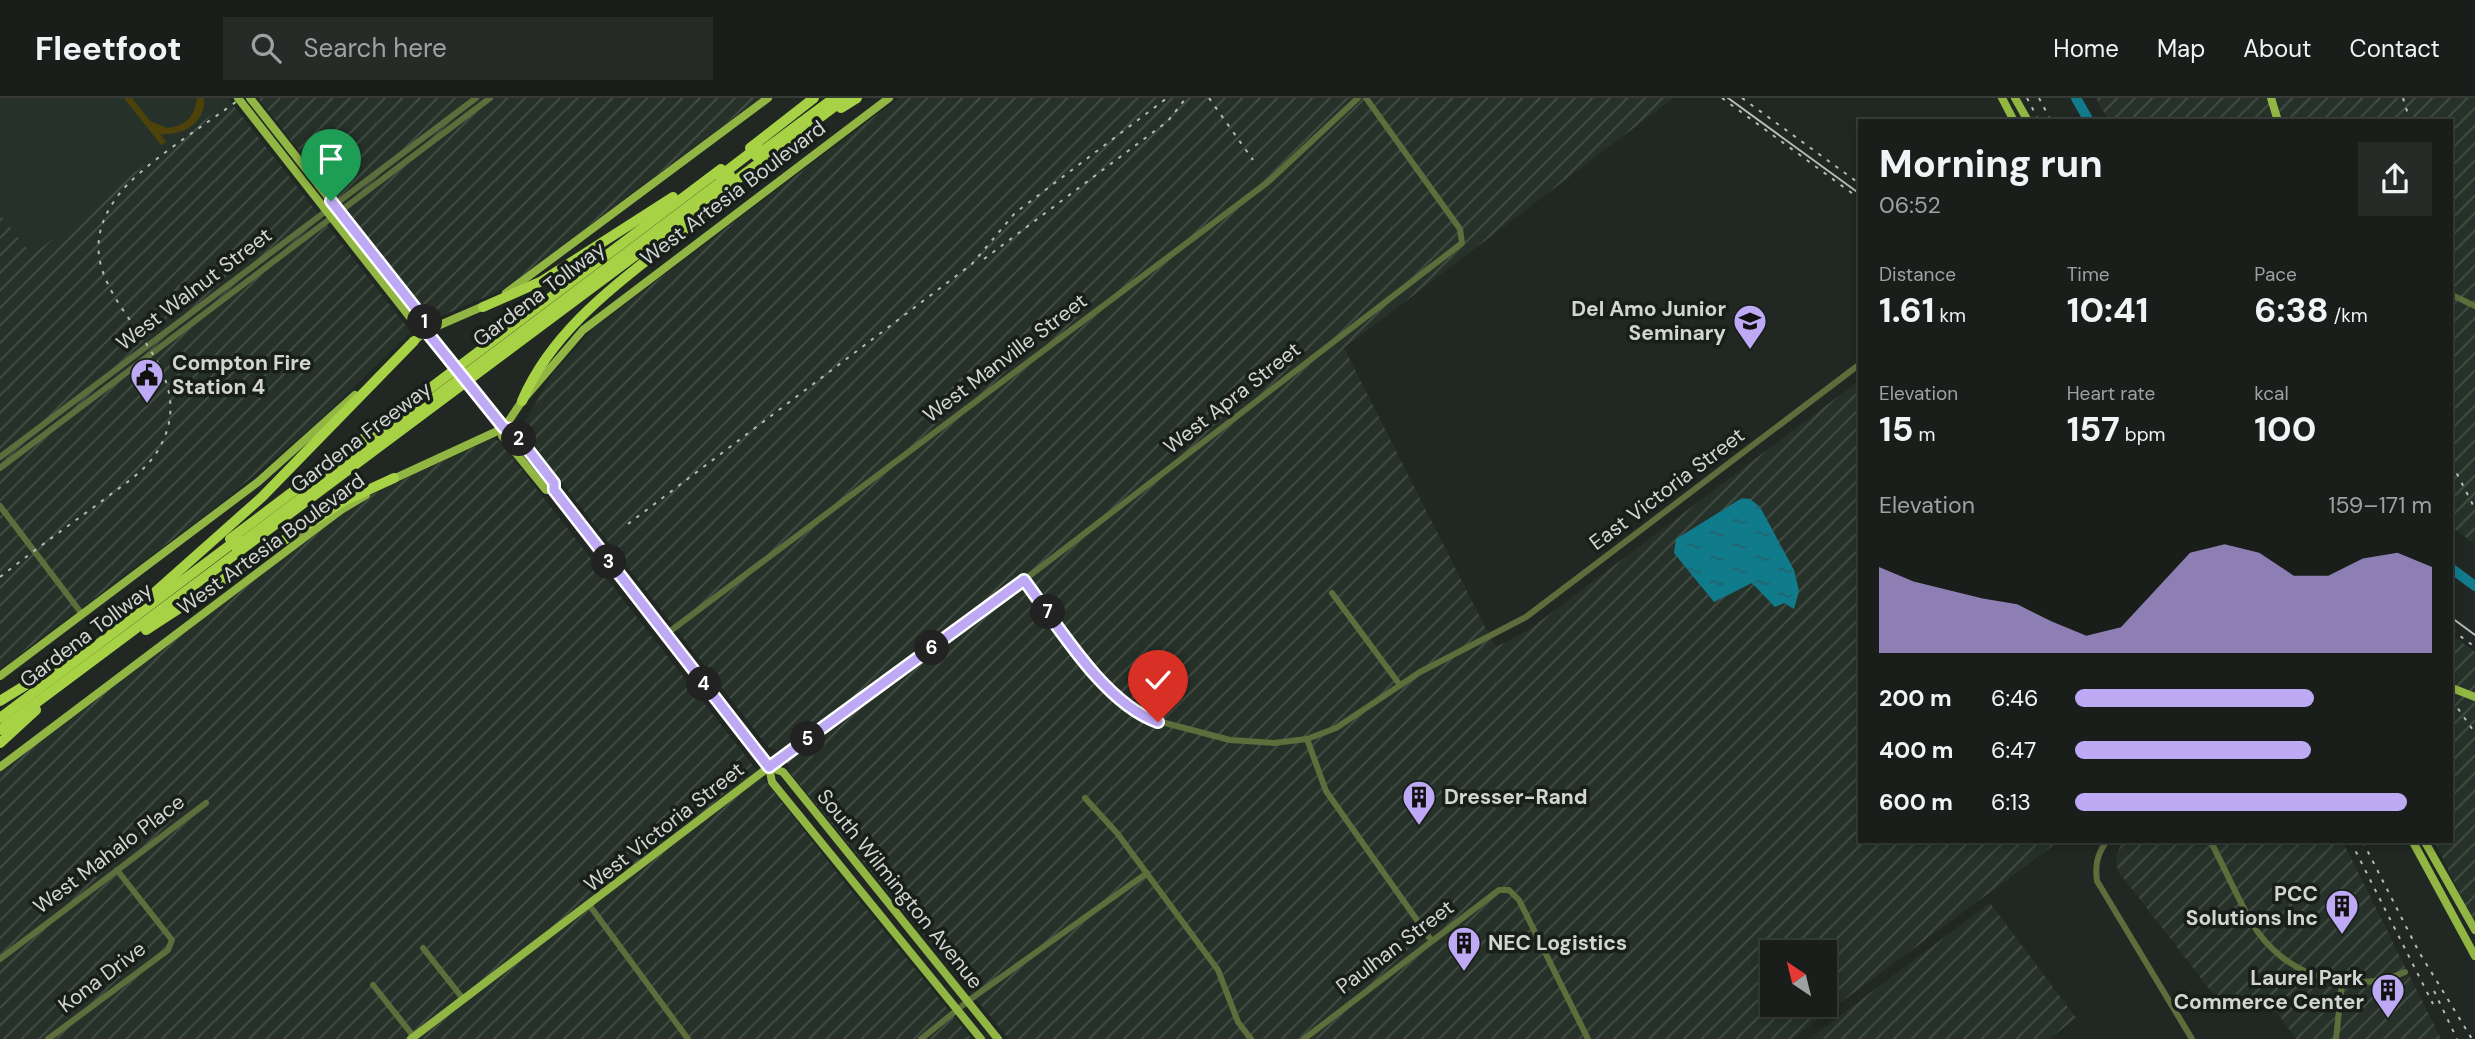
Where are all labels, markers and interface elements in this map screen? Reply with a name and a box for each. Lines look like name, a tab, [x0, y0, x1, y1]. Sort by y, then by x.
search box	[223, 17, 713, 80]
text: Fleetfoot	[35, 27, 181, 70]
icon: search	[247, 29, 285, 67]
text: Search here	[303, 31, 447, 65]
text: Home	[2053, 33, 2119, 64]
text: Map	[2157, 33, 2205, 64]
text: About	[2243, 33, 2312, 64]
text: Contact	[2350, 33, 2440, 64]
street label: West Artesia Boulevard	[635, 114, 831, 272]
pin	[301, 129, 361, 201]
text: Morning run	[1879, 139, 2103, 189]
icon: arrive	[312, 140, 350, 178]
button: share	[2358, 142, 2432, 216]
text: 06:52	[1879, 190, 1941, 220]
street label: West Walnut Street	[111, 221, 277, 357]
street label: Gardena Tollway	[467, 235, 611, 353]
text: Distance	[1879, 262, 1956, 287]
text: Time	[2067, 262, 2110, 287]
text: Pace	[2254, 262, 2297, 287]
street label: West Manville Street	[917, 287, 1093, 429]
text: 1.61	[1879, 287, 1934, 333]
text: 10:41	[2067, 287, 2148, 333]
text: 6:38	[2254, 287, 2329, 333]
place label: Del Amo Junior Seminary	[1571, 295, 1726, 347]
school or university icon: Del Amo Junior Seminary	[1731, 302, 1769, 351]
text: km	[1934, 303, 1966, 328]
text: /km	[2329, 303, 2368, 328]
pin: 1	[408, 304, 442, 340]
text: 1	[421, 309, 428, 334]
street label: West Apra Street	[1158, 336, 1306, 460]
place label: Compton Fire Station 4	[172, 349, 311, 401]
public building icon: Compton Fire Station 4	[128, 356, 166, 405]
street label: Gardena Freeway	[285, 375, 437, 499]
text: Elevation	[1879, 381, 1958, 406]
text: Heart rate	[2067, 381, 2155, 406]
text: kcal	[2254, 381, 2289, 406]
text: 15	[1879, 406, 1914, 452]
text: 157	[2067, 406, 2120, 452]
text: 100	[2254, 406, 2316, 452]
street label: East Victoria Street	[1584, 421, 1750, 557]
pin: 2	[502, 422, 536, 456]
text: m	[1914, 422, 1936, 447]
text: bpm	[2120, 422, 2166, 447]
text: 2	[513, 426, 524, 451]
street label: West Artesia Boulevard	[172, 467, 370, 621]
text: Elevation	[1879, 490, 1975, 520]
text: 159–171 m	[2328, 490, 2432, 520]
pin: 3	[592, 545, 626, 580]
text: 3	[603, 549, 614, 574]
street label: Gardena Tollway	[14, 576, 158, 694]
pin: 7	[1030, 594, 1066, 630]
text: 7	[1042, 599, 1053, 624]
pin: 6	[914, 630, 950, 666]
text: 6	[925, 635, 938, 660]
pin	[1128, 650, 1188, 722]
icon: check	[1139, 661, 1177, 699]
pin: 4	[686, 666, 722, 702]
text: 4	[697, 671, 710, 696]
text: 200 m	[1879, 683, 1952, 713]
text: 6:46	[1991, 683, 2039, 713]
pin: 5	[790, 722, 826, 756]
text: 5	[802, 726, 813, 751]
text: 400 m	[1879, 735, 1953, 765]
text: 6:47	[1991, 735, 2036, 765]
street label: West Victoria Street	[578, 756, 750, 898]
building icon: Dresser-Rand	[1400, 778, 1438, 827]
street label: South Wilmington Avenue	[811, 783, 989, 995]
place label: Dresser-Rand	[1444, 783, 1587, 811]
text: 600 m	[1879, 787, 1953, 817]
text: 6:13	[1991, 787, 2031, 817]
street label: West Mahalo Place	[28, 788, 190, 920]
place label: PCC Solutions Inc	[2186, 880, 2318, 932]
building icon: PCC Solutions Inc	[2323, 887, 2361, 936]
street label: Paulhan Street	[1330, 894, 1460, 1000]
building icon: NEC Logistics	[1445, 924, 1483, 973]
place label: NEC Logistics	[1488, 929, 1627, 957]
street label: Kona Drive	[53, 935, 152, 1019]
north arrow	[1760, 940, 1838, 1017]
map controls	[1760, 940, 1837, 1017]
place label: Laurel Park Commerce Center	[2174, 964, 2364, 1016]
building icon: Laurel Park Commerce Center	[2369, 971, 2407, 1020]

